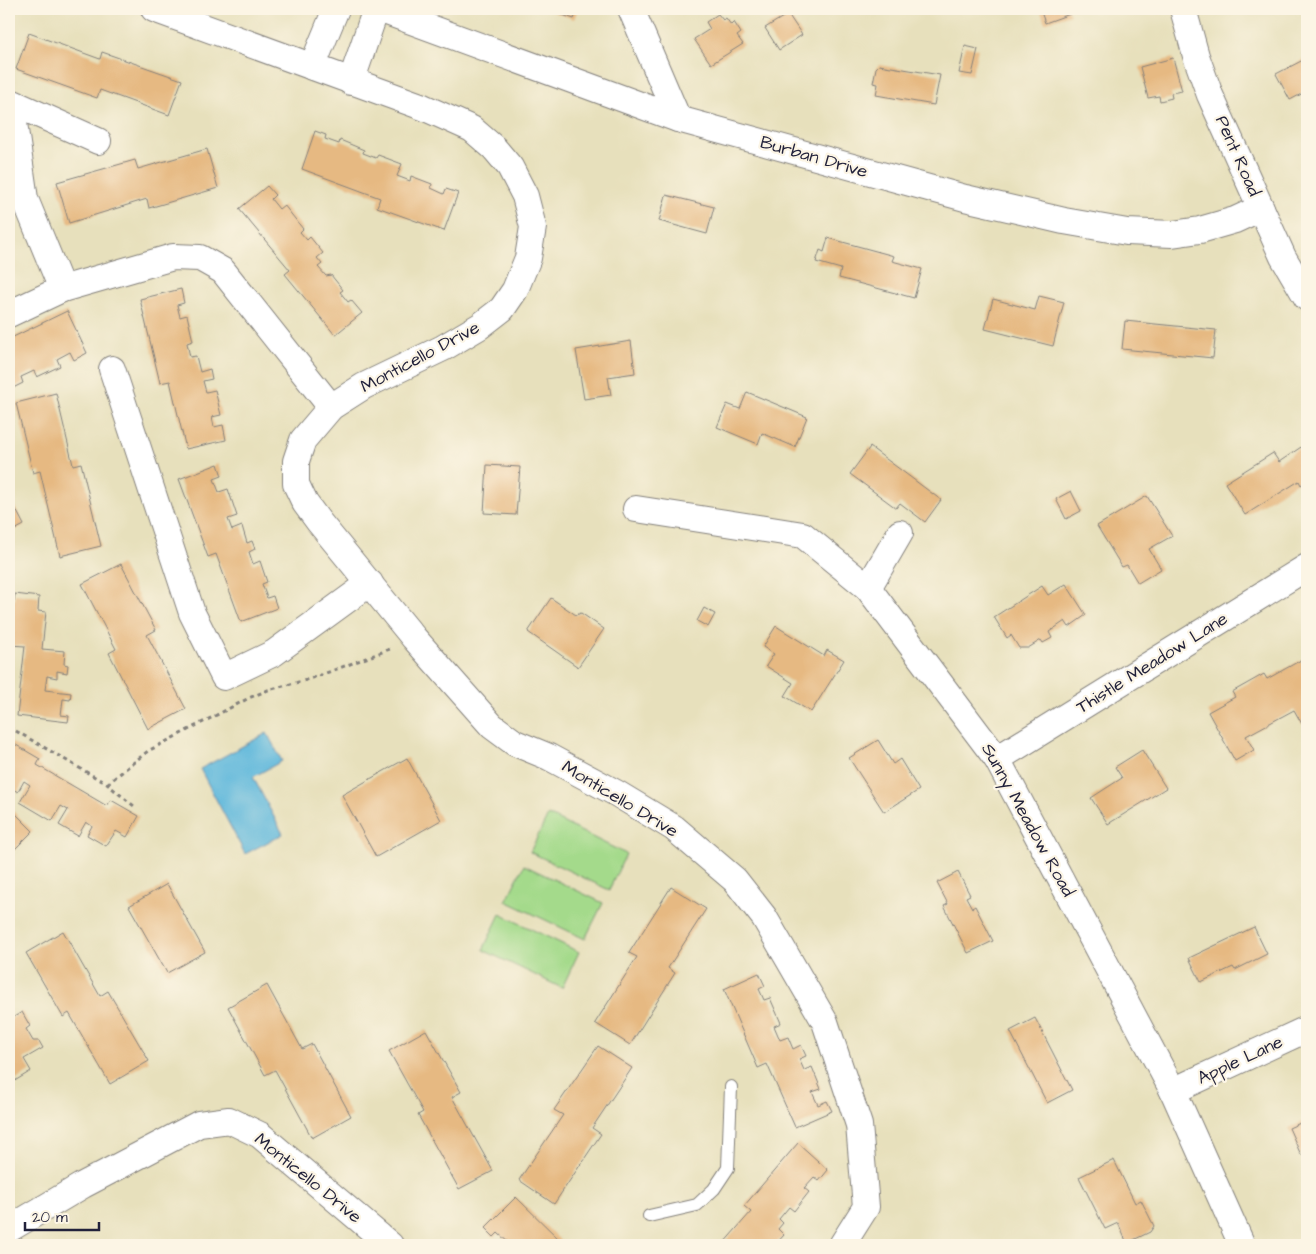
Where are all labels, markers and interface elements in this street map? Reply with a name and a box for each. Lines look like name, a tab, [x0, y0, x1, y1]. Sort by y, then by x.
street label: Pent Road	[1209, 112, 1267, 200]
street label: Burban Drive	[757, 130, 871, 184]
street label: Monticello Drive	[356, 315, 484, 399]
street label: Thistle Meadow Lane	[1072, 606, 1233, 720]
street label: Sunny Meadow Road	[974, 739, 1081, 902]
street label: Monticello Drive	[557, 754, 683, 844]
street label: Apple Lane	[1193, 1029, 1287, 1091]
street label: Monticello Drive	[249, 1127, 367, 1229]
scale bar	[25, 1199, 99, 1231]
text: 20 m	[32, 1207, 68, 1228]

